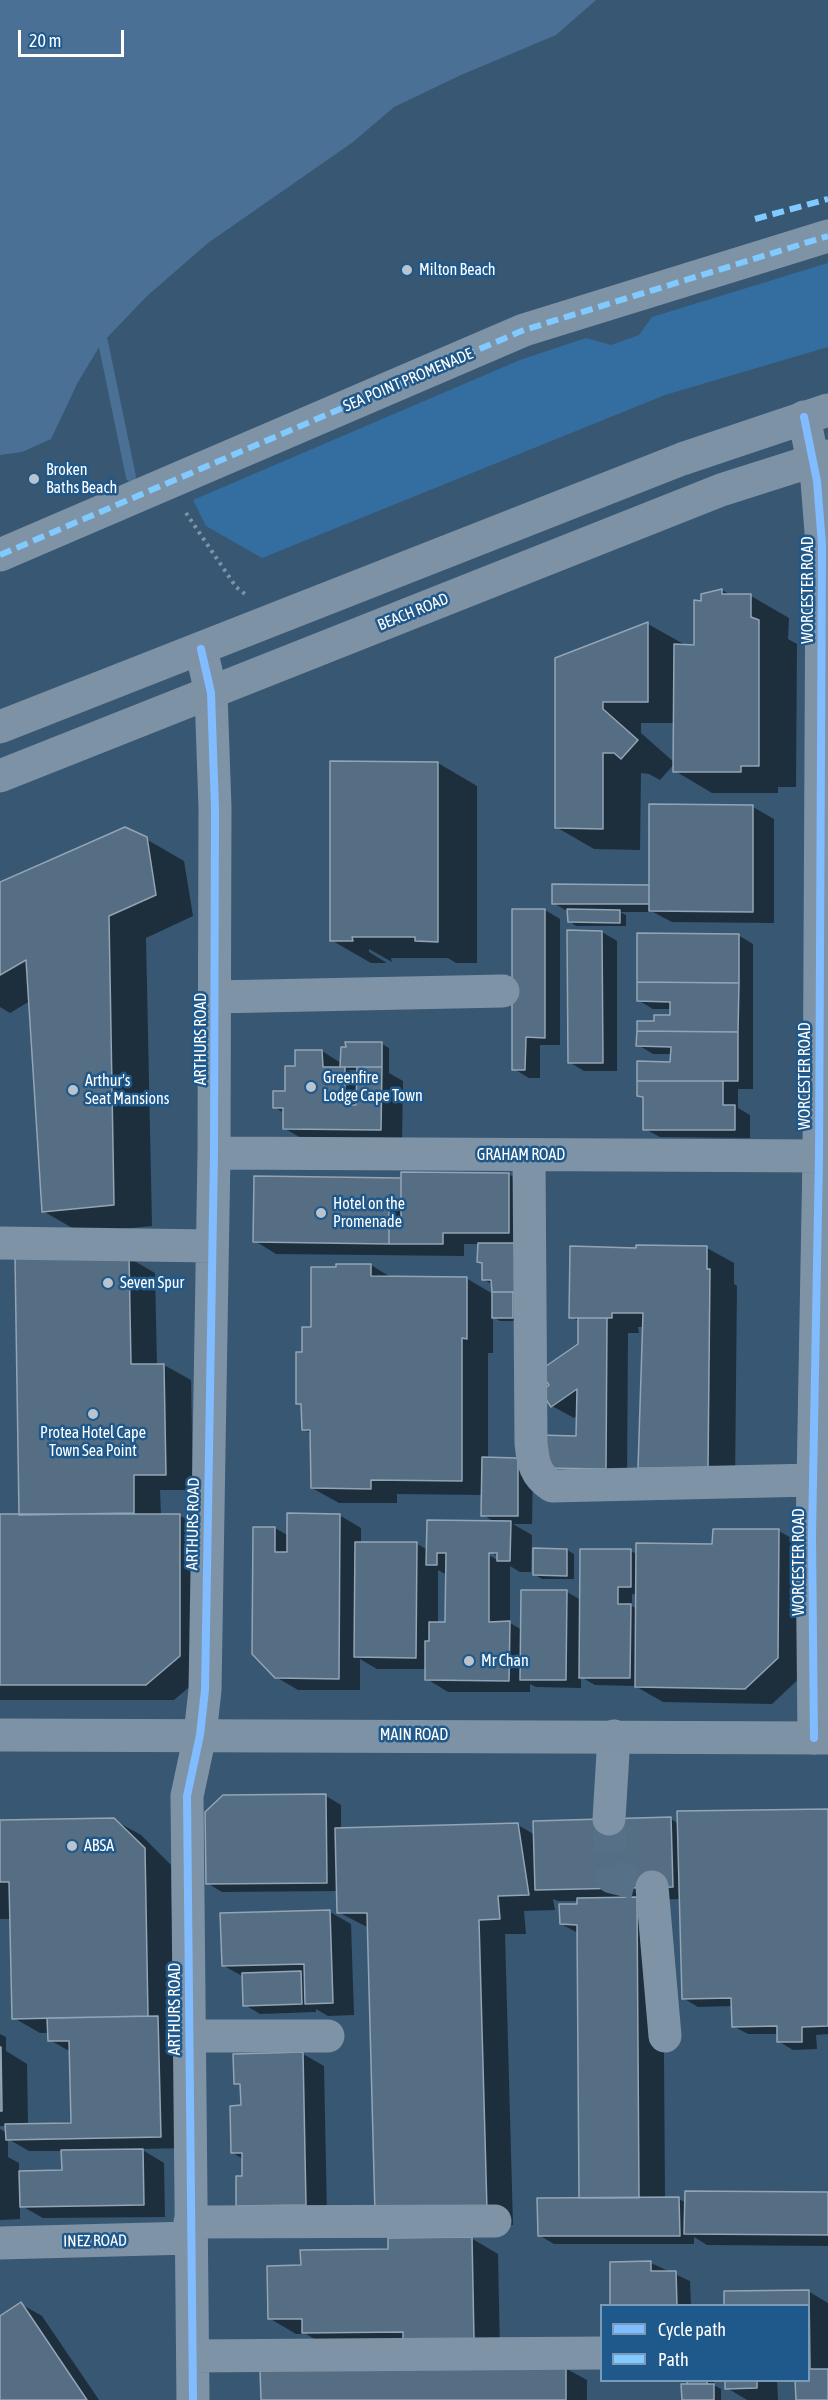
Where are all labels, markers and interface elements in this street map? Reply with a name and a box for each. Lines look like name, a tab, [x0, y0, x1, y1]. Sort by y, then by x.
scale bar	[21, 18, 128, 56]
text: 20 m	[29, 30, 61, 51]
place label: Milton Beach	[419, 260, 496, 280]
marker: Milton Beach	[400, 263, 414, 277]
street label: SEA POINT PROMENADE	[340, 344, 476, 416]
place label: Broken Baths Beach	[46, 460, 117, 498]
marker: Broken Baths Beach	[27, 472, 41, 486]
street label: WORCESTER ROAD	[798, 536, 818, 644]
street label: BEACH ROAD	[375, 589, 451, 635]
street label: ARTHURS ROAD	[191, 993, 211, 1085]
street label: WORCESTER ROAD	[795, 1022, 815, 1130]
place label: Greenfire Lodge Cape Town	[323, 1068, 423, 1106]
place label: Arthur's Seat Mansions	[85, 1071, 169, 1109]
marker: Greenfire Lodge Cape Town	[304, 1080, 318, 1094]
marker: Arthur's Seat Mansions	[66, 1083, 80, 1097]
street label: GRAHAM ROAD	[477, 1145, 565, 1165]
place label: Hotel on the Promenade	[333, 1194, 405, 1232]
marker: Hotel on the Promenade	[314, 1206, 328, 1220]
place label: Seven Spur	[120, 1273, 184, 1293]
marker: Seven Spur	[101, 1276, 115, 1290]
marker: Protea Hotel Cape Town Sea Point	[86, 1407, 100, 1421]
place label: Protea Hotel Cape Town Sea Point	[40, 1423, 146, 1461]
street label: ARTHURS ROAD	[183, 1478, 203, 1570]
street label: WORCESTER ROAD	[789, 1508, 809, 1616]
place label: Mr Chan	[481, 1651, 529, 1671]
marker: Mr Chan	[462, 1654, 476, 1668]
street label: MAIN ROAD	[380, 1725, 448, 1745]
place label: ABSA	[84, 1836, 114, 1856]
marker: ABSA	[65, 1839, 79, 1853]
street label: ARTHURS ROAD	[165, 1963, 185, 2055]
street label: INEZ ROAD	[63, 2231, 127, 2251]
legend	[600, 2304, 810, 2382]
text: Cycle path	[658, 2319, 726, 2340]
text: Path	[658, 2349, 689, 2370]

